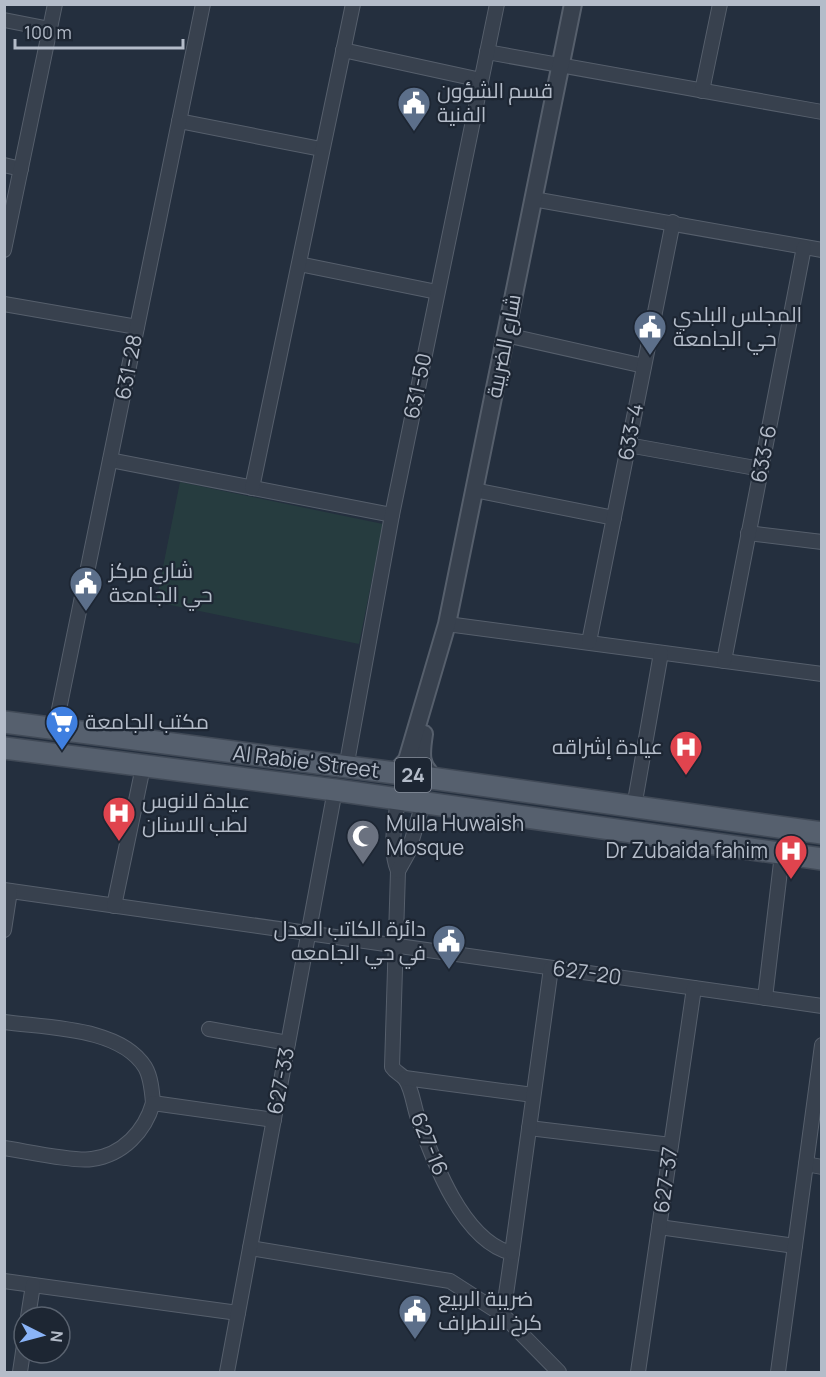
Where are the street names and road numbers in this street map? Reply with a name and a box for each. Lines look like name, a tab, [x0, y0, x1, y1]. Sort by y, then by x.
street label: شارع الضريبة	[479, 291, 528, 400]
street label: 631-28	[108, 332, 148, 402]
street label: 631-50	[396, 350, 438, 421]
street label: 633-4	[611, 401, 649, 463]
street label: 633-6	[744, 423, 782, 485]
street label: Al Rabie' Street	[231, 738, 381, 784]
road number: 24	[395, 758, 431, 792]
street label: 627-20	[551, 953, 623, 991]
street label: 627-33	[260, 1045, 300, 1117]
street label: 627-16	[405, 1108, 455, 1179]
street label: 627-37	[647, 1145, 684, 1215]

